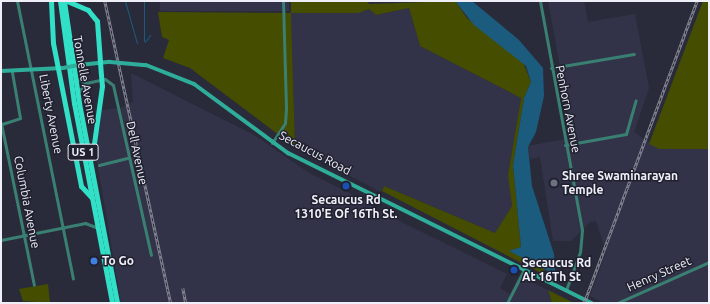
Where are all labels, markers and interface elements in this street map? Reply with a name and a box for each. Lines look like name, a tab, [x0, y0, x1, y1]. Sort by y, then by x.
street label: Tonnelle Avenue	[70, 35, 100, 125]
street label: Penhorn Avenue	[552, 64, 584, 154]
street label: Liberty Avenue	[36, 73, 66, 155]
street label: Dell Avenue	[123, 120, 151, 186]
street label: Secaucus Road	[277, 128, 353, 178]
road number: US 1	[67, 143, 99, 161]
street label: Columbia Avenue	[11, 154, 43, 250]
place label: Shree Swaminarayan Temple	[562, 169, 678, 197]
marker: Shree Swaminarayan Temple	[549, 178, 559, 188]
marker: Secaucus Rd 1310'E Of 16Th St.	[341, 181, 351, 191]
place label: Secaucus Rd 1310'E Of 16Th St.	[295, 193, 397, 221]
street label: Henry Street	[625, 253, 693, 295]
place label: To Go	[102, 254, 134, 268]
marker: To Go	[89, 256, 99, 266]
place label: Secaucus Rd At 16Th St	[522, 256, 591, 284]
marker: Secaucus Rd At 16Th St	[509, 265, 519, 275]

